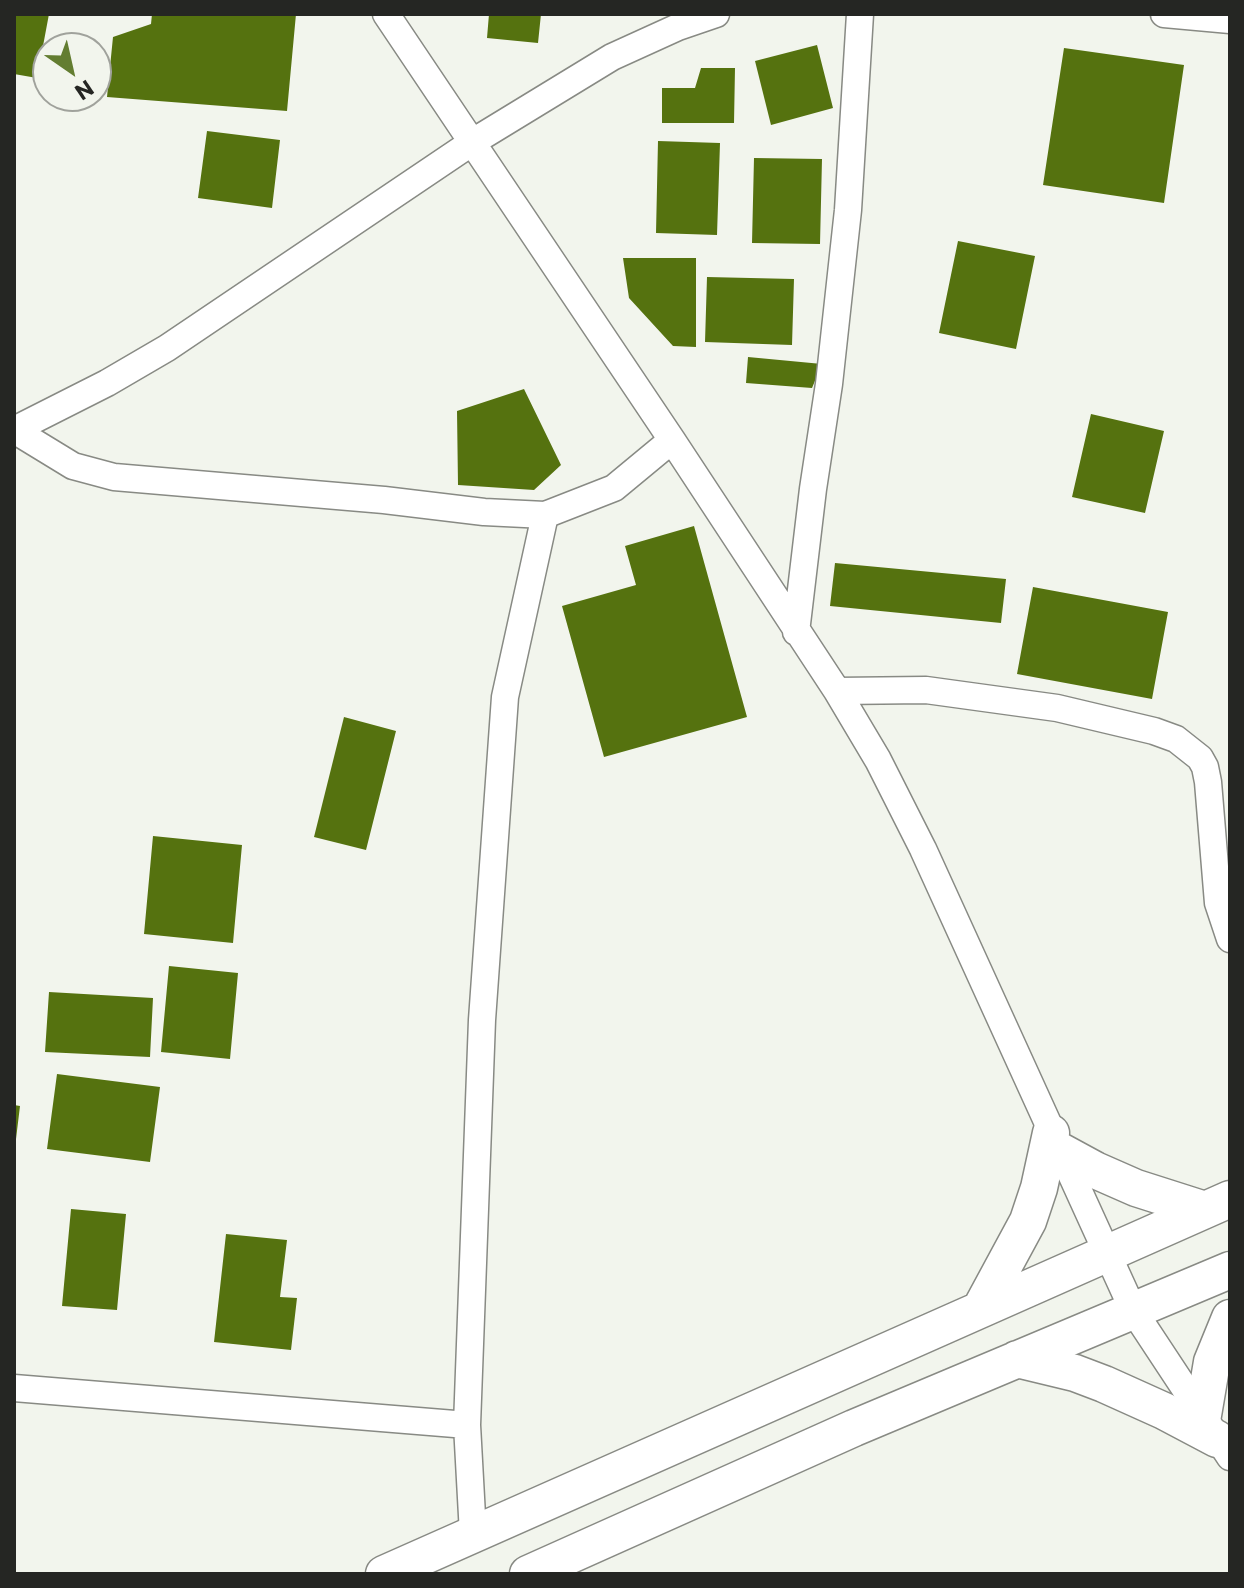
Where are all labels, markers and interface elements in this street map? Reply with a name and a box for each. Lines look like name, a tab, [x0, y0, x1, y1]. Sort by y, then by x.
north arrow	[32, 32, 112, 112]
text: N	[70, 75, 99, 106]

